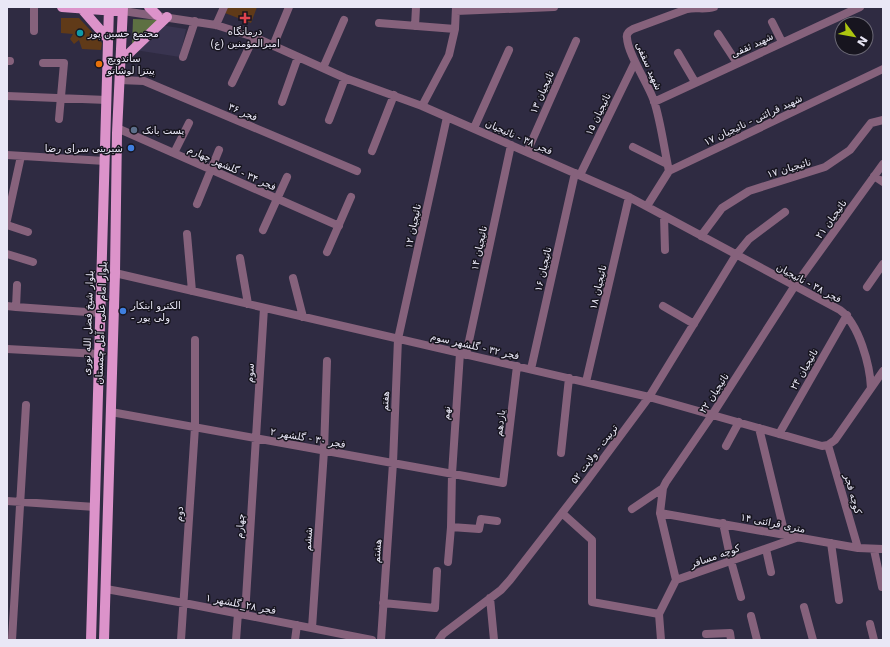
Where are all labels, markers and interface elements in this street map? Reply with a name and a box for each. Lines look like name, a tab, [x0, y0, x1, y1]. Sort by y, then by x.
marker: درمانگاه امیرالمؤمنین (ع)	[239, 12, 251, 24]
north arrow	[834, 16, 874, 56]
place label: درمانگاه امیرالمؤمنین (ع)	[210, 26, 280, 50]
marker: مجتمع حسین پور	[75, 28, 85, 38]
place label: مجتمع حسین پور	[87, 28, 159, 40]
street label: شهید ثقفی	[729, 30, 775, 61]
text: N	[854, 34, 870, 48]
street label: شهید سقفی	[633, 40, 664, 92]
place label: ساندویچ پیتزا لوشاتو	[106, 53, 155, 77]
marker: ساندویچ پیتزا لوشاتو	[94, 59, 104, 69]
street label: نائیجیان ۱۳	[528, 69, 556, 115]
street label: نائیجیان ۱۵	[583, 91, 613, 137]
street label: شهید قرائتی - نائیجیان ۱۷	[702, 92, 804, 149]
street label: فجر ۳۶	[227, 101, 259, 123]
street label: فجر ۳۸ - نائیجیان	[484, 117, 554, 157]
marker: پست بانک	[129, 125, 139, 135]
place label: پست بانک	[142, 125, 184, 137]
place label: شیرینی سرای رضا	[45, 143, 123, 154]
marker: شیرینی سرای رضا	[126, 143, 136, 153]
street label: فجر ۳۴ - گلشهر چهارم	[186, 143, 278, 194]
street label: نائیجیان ۱۷	[766, 156, 812, 180]
street label: نائیجیان ۲۱	[813, 197, 849, 241]
street label: نائیجیان ۱۲	[403, 203, 423, 249]
street label: نائیجیان ۱۴	[469, 225, 489, 271]
street label: نائیجیان ۱۶	[533, 246, 553, 292]
street label: بلوار امام علی - آمل چمستان	[92, 261, 109, 385]
street label: فجر ۳۸ - نائیجیان	[775, 261, 844, 305]
street label: نائیجیان ۱۸	[588, 264, 608, 310]
street label: بلوار شیخ فضل الله نوری	[81, 270, 96, 376]
place label: الکترو ابتکار - ولی پور	[130, 300, 181, 324]
marker: الکترو ابتکار - ولی پور	[118, 306, 128, 316]
street label: فجر ۳۲ - گلشهر سوم	[429, 330, 521, 363]
street label: نائیجیان ۲۴	[788, 347, 820, 391]
street label: سوم	[244, 363, 256, 383]
street label: نائیجیان ۲۲	[697, 371, 731, 415]
street label: هفتم	[379, 391, 392, 411]
street label: نهم	[440, 406, 453, 420]
street label: یازدهم	[493, 409, 508, 437]
street label: تربیت - ولایت ۵۲	[568, 422, 621, 486]
street label: فجر ۳۰ - گلشهر ۲	[269, 426, 347, 451]
street label: کوچه فجر	[842, 472, 864, 516]
street label: دوم	[173, 506, 186, 522]
street label: ۱۴ متری قرائتی	[740, 511, 806, 535]
street label: چهارم	[234, 513, 247, 539]
street label: ششم	[302, 527, 315, 551]
street label: هشتم	[371, 539, 384, 563]
street label: کوچه مسافر	[688, 542, 742, 570]
street label: فجر ۲۸_گلشهر ۱	[205, 592, 277, 617]

